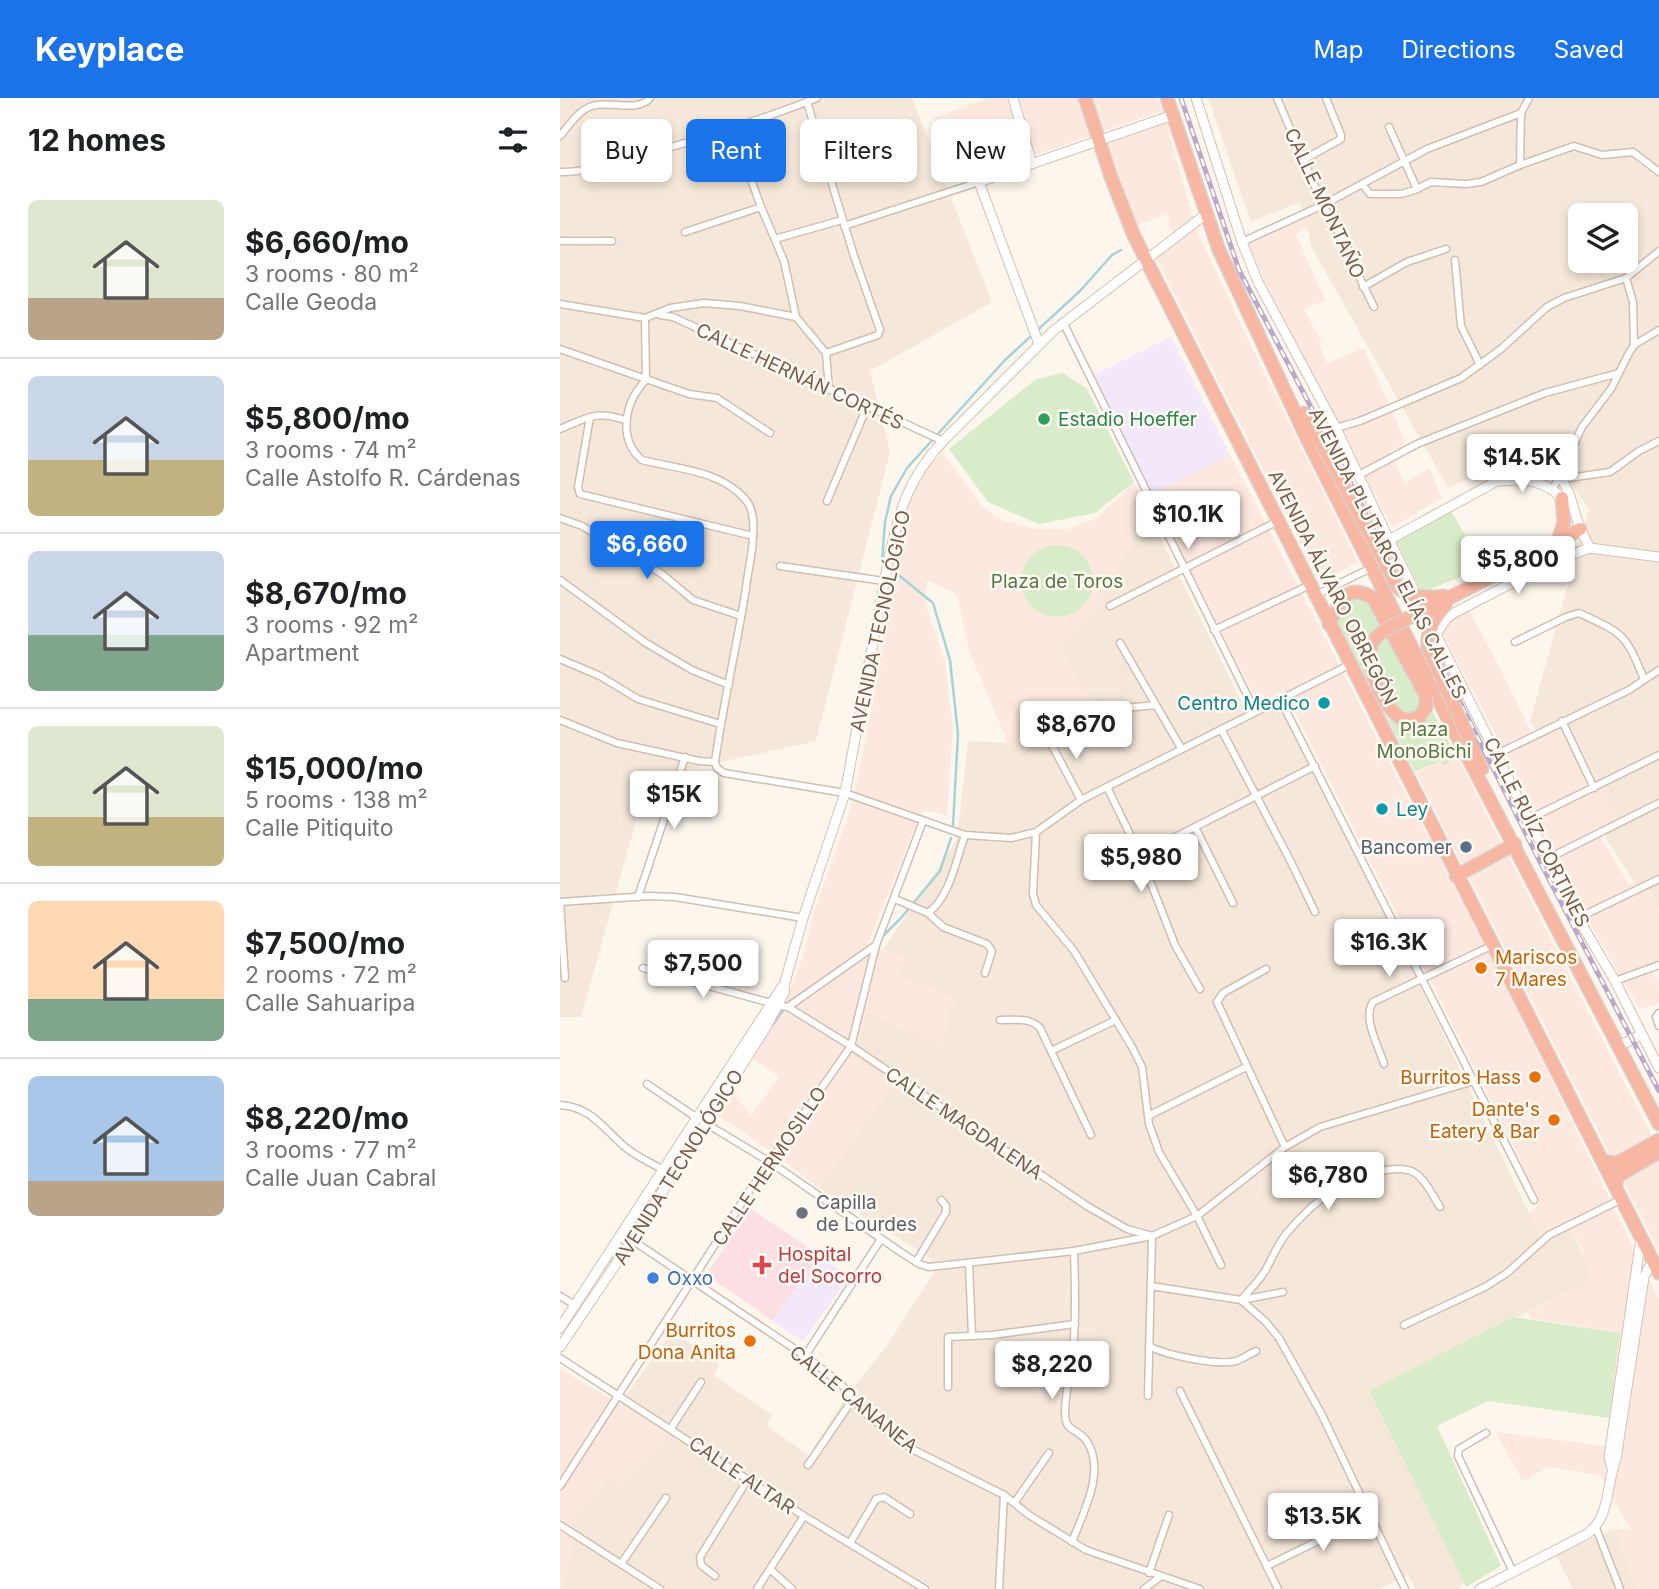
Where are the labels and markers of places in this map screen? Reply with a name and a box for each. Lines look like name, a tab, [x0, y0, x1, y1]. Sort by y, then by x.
place label: Estadio Hoeffer	[1058, 408, 1197, 431]
marker: Estadio Hoeffer	[1036, 411, 1052, 427]
pin: $14.5K	[1465, 434, 1579, 494]
pin: $10.1K	[1131, 491, 1245, 551]
pin: $6,660	[590, 522, 704, 581]
pin: $5,800	[1461, 536, 1575, 596]
place label: Centro Medico	[1177, 692, 1310, 715]
marker: Centro Medico	[1316, 695, 1332, 711]
pin: $8,670	[1019, 702, 1133, 761]
pin: $15K	[633, 772, 715, 831]
place label: Ley	[1396, 798, 1428, 821]
marker: Ley	[1374, 801, 1390, 817]
pin: $5,980	[1084, 834, 1198, 894]
place label: Bancomer	[1361, 836, 1452, 859]
marker: Bancomer	[1458, 839, 1474, 855]
pin: $16.3K	[1332, 920, 1446, 979]
pin: $7,500	[646, 940, 760, 1000]
place label: Mariscos 7 Mares	[1495, 946, 1577, 991]
marker: Mariscos 7 Mares	[1473, 960, 1489, 976]
place label: Burritos Hass	[1400, 1066, 1521, 1089]
marker: Burritos Hass	[1527, 1069, 1543, 1085]
place label: Dante's Eatery & Bar	[1429, 1098, 1540, 1143]
marker: Dante's Eatery & Bar	[1546, 1112, 1562, 1128]
pin: $6,780	[1271, 1152, 1385, 1212]
place label: Capilla de Lourdes	[816, 1191, 917, 1236]
marker: Capilla de Lourdes	[794, 1205, 810, 1221]
place label: Hospital del Socorro	[778, 1243, 882, 1288]
marker: Hospital del Socorro	[752, 1255, 772, 1275]
place label: Oxxo	[667, 1267, 713, 1290]
marker: Oxxo	[645, 1270, 661, 1286]
place label: Burritos Dona Anita	[638, 1319, 736, 1364]
marker: Burritos Dona Anita	[742, 1333, 758, 1349]
pin: $8,220	[995, 1342, 1109, 1401]
pin: $13.5K	[1266, 1494, 1380, 1553]

